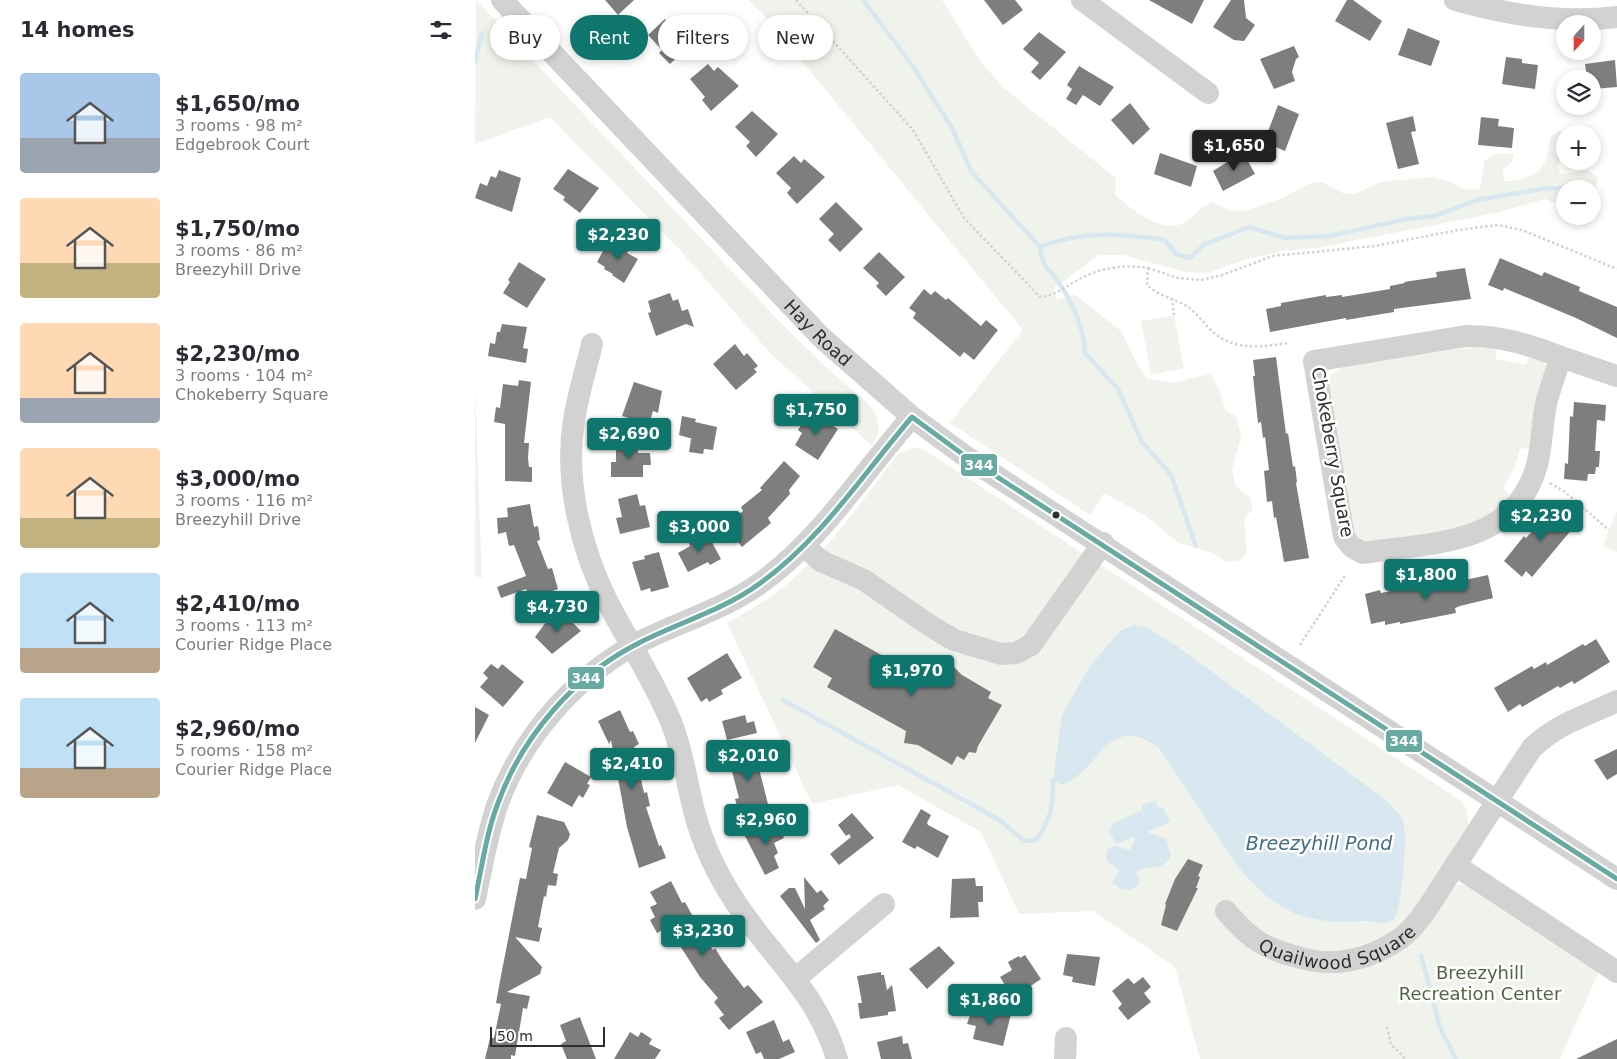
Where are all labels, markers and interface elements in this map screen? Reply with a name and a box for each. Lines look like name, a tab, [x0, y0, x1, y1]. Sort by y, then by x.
chip: Buy	[490, 15, 560, 60]
chip: Rent	[570, 15, 648, 60]
chip: Filters	[658, 15, 748, 60]
chip: New	[758, 15, 833, 60]
north arrow	[1556, 15, 1601, 60]
map controls	[1556, 15, 1601, 225]
icon: filters	[427, 16, 455, 44]
text: 14 homes	[20, 18, 135, 42]
button: layers	[1556, 70, 1601, 115]
text: $1,650/mo	[175, 92, 300, 116]
icon: home	[60, 93, 120, 153]
text: 3 rooms · 98 m²	[175, 116, 303, 135]
button: +	[1556, 125, 1601, 170]
pin: $1,650	[1193, 130, 1275, 172]
text: Edgebrook Court	[175, 135, 310, 154]
text: $1,650	[1203, 136, 1265, 155]
button: −	[1556, 180, 1601, 225]
text: $1,750/mo	[175, 217, 300, 241]
icon: home	[60, 218, 120, 278]
pin: $2,230	[577, 218, 659, 261]
text: $2,230	[587, 225, 649, 244]
text: 3 rooms · 86 m²	[175, 241, 303, 260]
text: Breezyhill Drive	[175, 260, 301, 279]
street label: Hay Road	[780, 295, 857, 370]
text: $2,230/mo	[175, 342, 300, 366]
icon: home	[60, 343, 120, 403]
street label: Chokeberry Square	[1308, 365, 1358, 539]
text: 3 rooms · 104 m²	[175, 366, 313, 385]
text: Chokeberry Square	[175, 385, 328, 404]
pin: $1,750	[775, 394, 857, 436]
text: $1,750	[785, 400, 847, 419]
pin: $2,690	[588, 418, 670, 460]
text: $2,690	[598, 424, 660, 443]
line badge: 344	[960, 453, 998, 477]
text: 344	[964, 457, 994, 473]
text: $3,000/mo	[175, 467, 300, 491]
icon: home	[60, 468, 120, 528]
text: 3 rooms · 116 m²	[175, 491, 313, 510]
pin: $2,230	[1500, 500, 1582, 542]
text: $2,230	[1510, 506, 1572, 525]
text: Breezyhill Drive	[175, 510, 301, 529]
pin: $3,000	[658, 510, 740, 553]
unlabelled marker	[1051, 510, 1061, 520]
text: $3,000	[668, 517, 730, 536]
pin: $1,800	[1385, 558, 1467, 601]
text: $1,800	[1395, 565, 1457, 584]
pin: $4,730	[516, 590, 598, 633]
text: $2,410/mo	[175, 592, 300, 616]
icon: home	[60, 593, 120, 653]
text: $4,730	[526, 597, 588, 616]
text: 3 rooms · 113 m²	[175, 616, 313, 635]
text: Courier Ridge Place	[175, 635, 332, 654]
pin: $1,970	[871, 654, 953, 697]
text: $1,970	[881, 661, 943, 680]
line badge: 344	[567, 666, 605, 690]
text: 344	[571, 670, 601, 686]
text: $2,960/mo	[175, 717, 300, 741]
icon: home	[60, 718, 120, 778]
line badge: 344	[1385, 729, 1423, 753]
text: 344	[1389, 733, 1419, 749]
pin: $2,010	[707, 740, 789, 782]
text: 5 rooms · 158 m²	[175, 741, 313, 760]
text: $2,010	[717, 746, 779, 765]
pin: $2,410	[591, 748, 673, 790]
text: $2,410	[601, 754, 663, 773]
text: Courier Ridge Place	[175, 760, 332, 779]
pin: $2,960	[725, 804, 807, 846]
text: $2,960	[735, 810, 797, 829]
water label: Breezyhill Pond	[1246, 832, 1393, 854]
pin: $3,230	[662, 914, 744, 957]
street label: Quailwood Square	[1255, 920, 1419, 973]
text: $3,230	[672, 921, 734, 940]
park label: Breezyhill Recreation Center	[1399, 962, 1562, 1004]
pin: $1,860	[949, 984, 1031, 1026]
text: $1,860	[959, 990, 1021, 1009]
scale bar	[490, 1024, 605, 1047]
text: 50 m	[497, 1028, 533, 1044]

